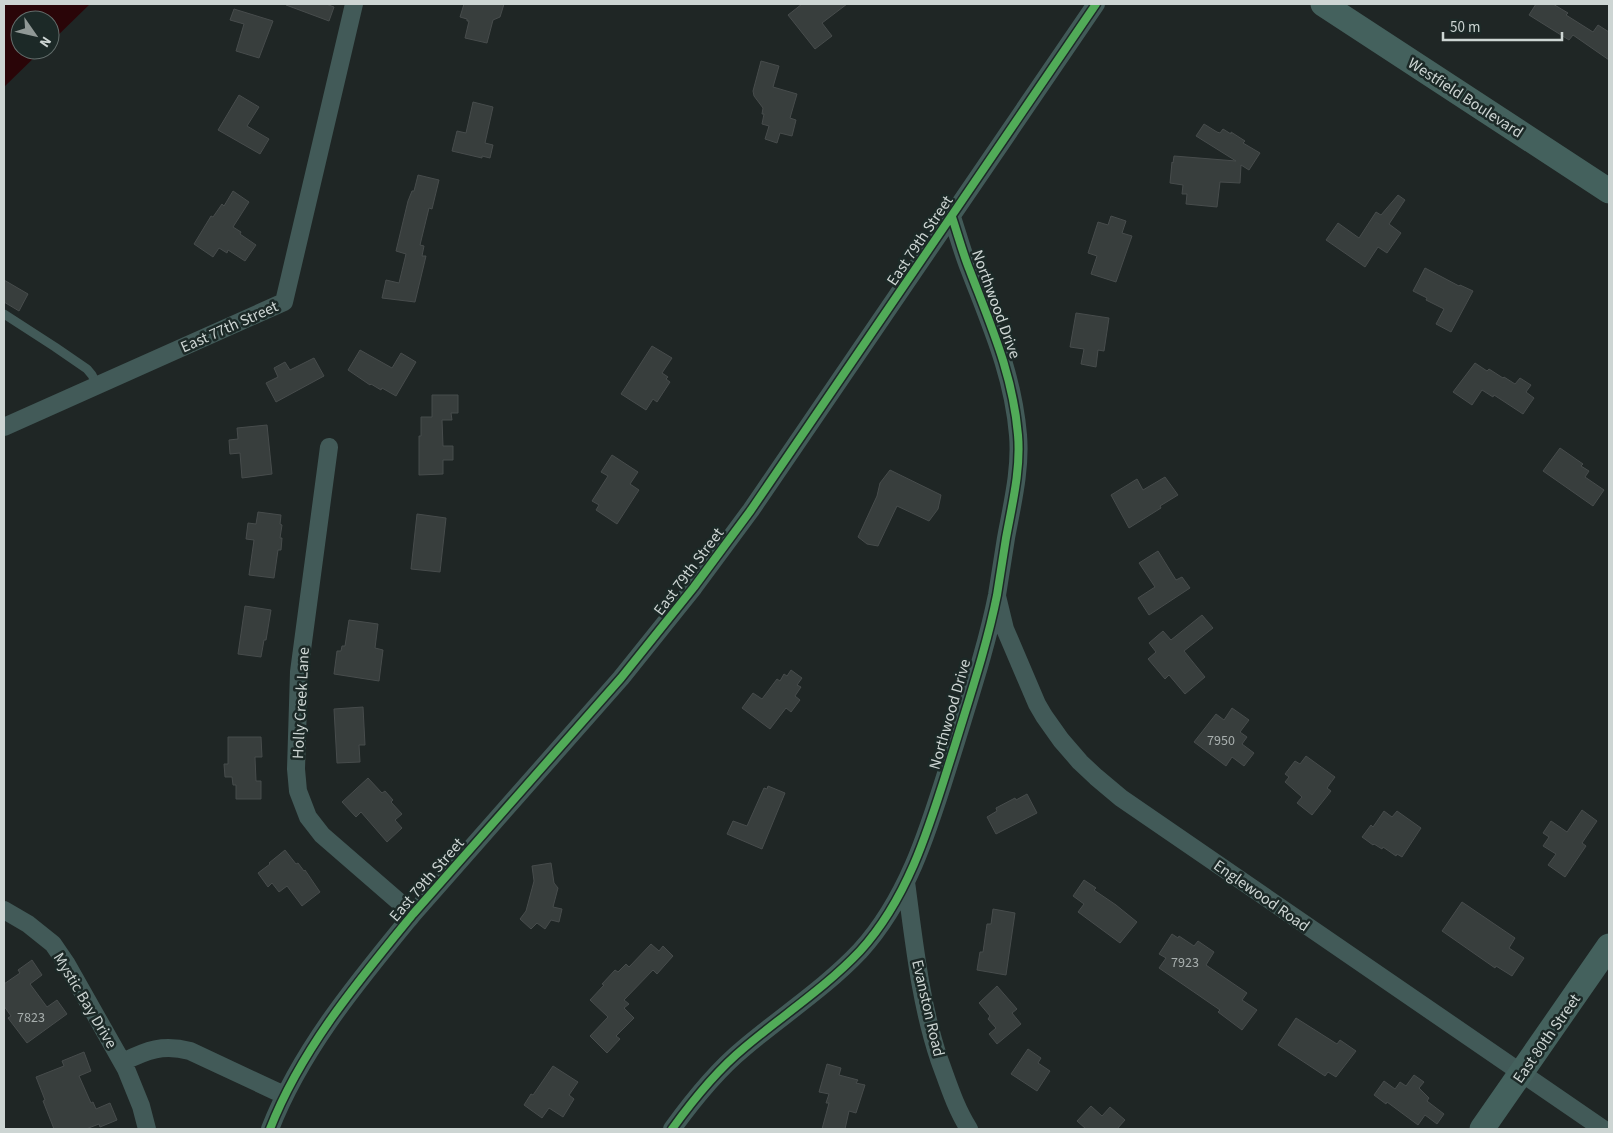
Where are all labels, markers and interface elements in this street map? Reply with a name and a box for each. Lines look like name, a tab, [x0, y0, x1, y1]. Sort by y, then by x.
north arrow	[10, 10, 60, 60]
scale bar	[1443, 10, 1562, 42]
text: 50 m	[1450, 17, 1480, 38]
text: N	[34, 32, 56, 51]
street label: Westfield Boulevard	[1404, 52, 1527, 143]
street label: East 79th Street	[881, 190, 959, 290]
street label: Northwood Drive	[966, 247, 1026, 362]
street label: East 77th Street	[177, 295, 282, 358]
street label: East 79th Street	[648, 523, 729, 620]
street label: Holly Creek Lane	[287, 646, 315, 760]
street label: Northwood Drive	[924, 656, 976, 772]
house number: 7950	[1207, 731, 1235, 751]
street label: East 79th Street	[384, 832, 470, 926]
street label: Englewood Road	[1209, 855, 1314, 937]
street label: Mystic Bay Drive	[48, 948, 122, 1053]
house number: 7923	[1171, 953, 1199, 973]
street label: Evanston Road	[906, 958, 950, 1059]
street label: East 80th Street	[1508, 989, 1586, 1088]
house number: 7823	[17, 1008, 45, 1028]

